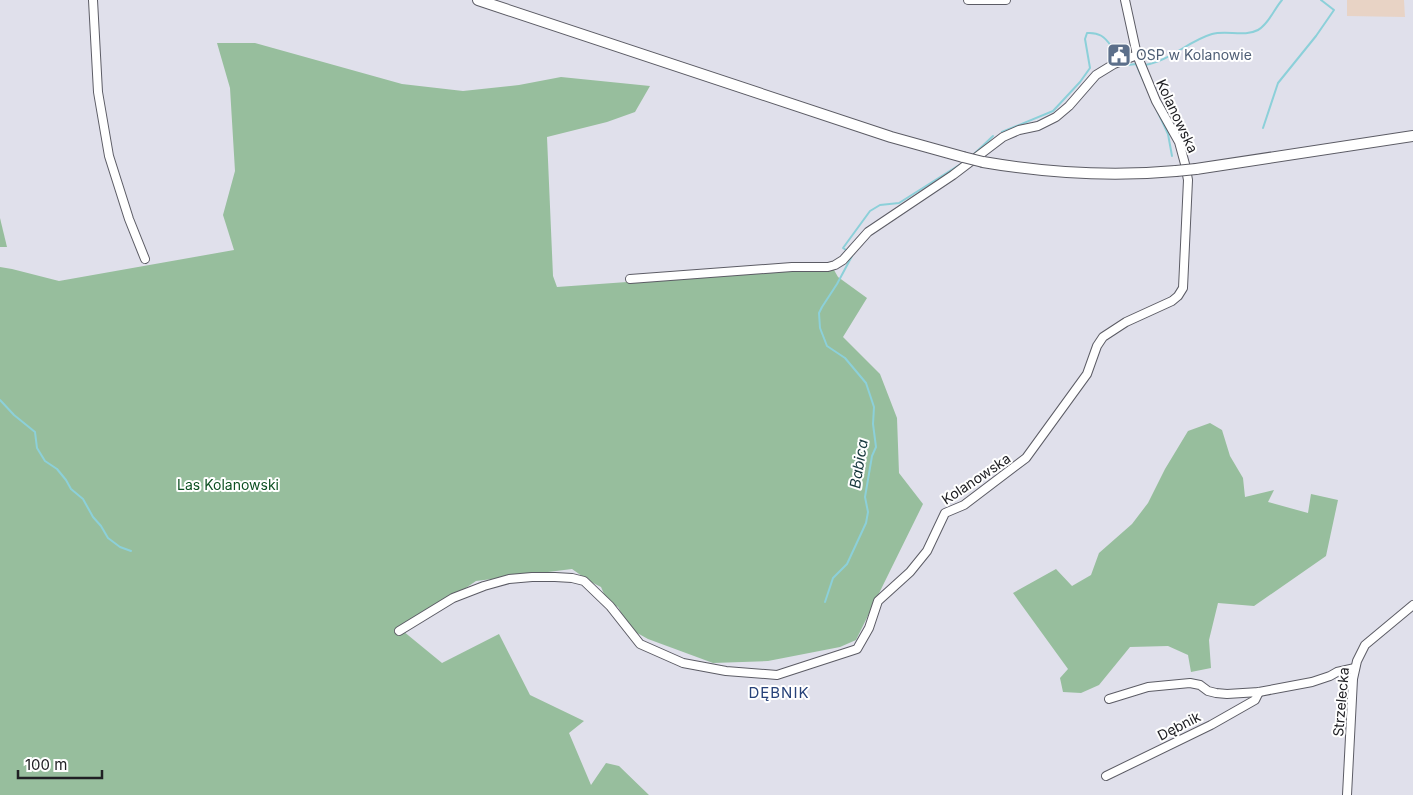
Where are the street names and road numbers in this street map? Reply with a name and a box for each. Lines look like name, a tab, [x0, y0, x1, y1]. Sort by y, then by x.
street label: Kolanowska	[1153, 76, 1202, 155]
street label: Kolanowska	[938, 449, 1013, 508]
street label: Strzelecka	[1329, 667, 1352, 737]
street label: Dębnik	[1154, 707, 1203, 744]

